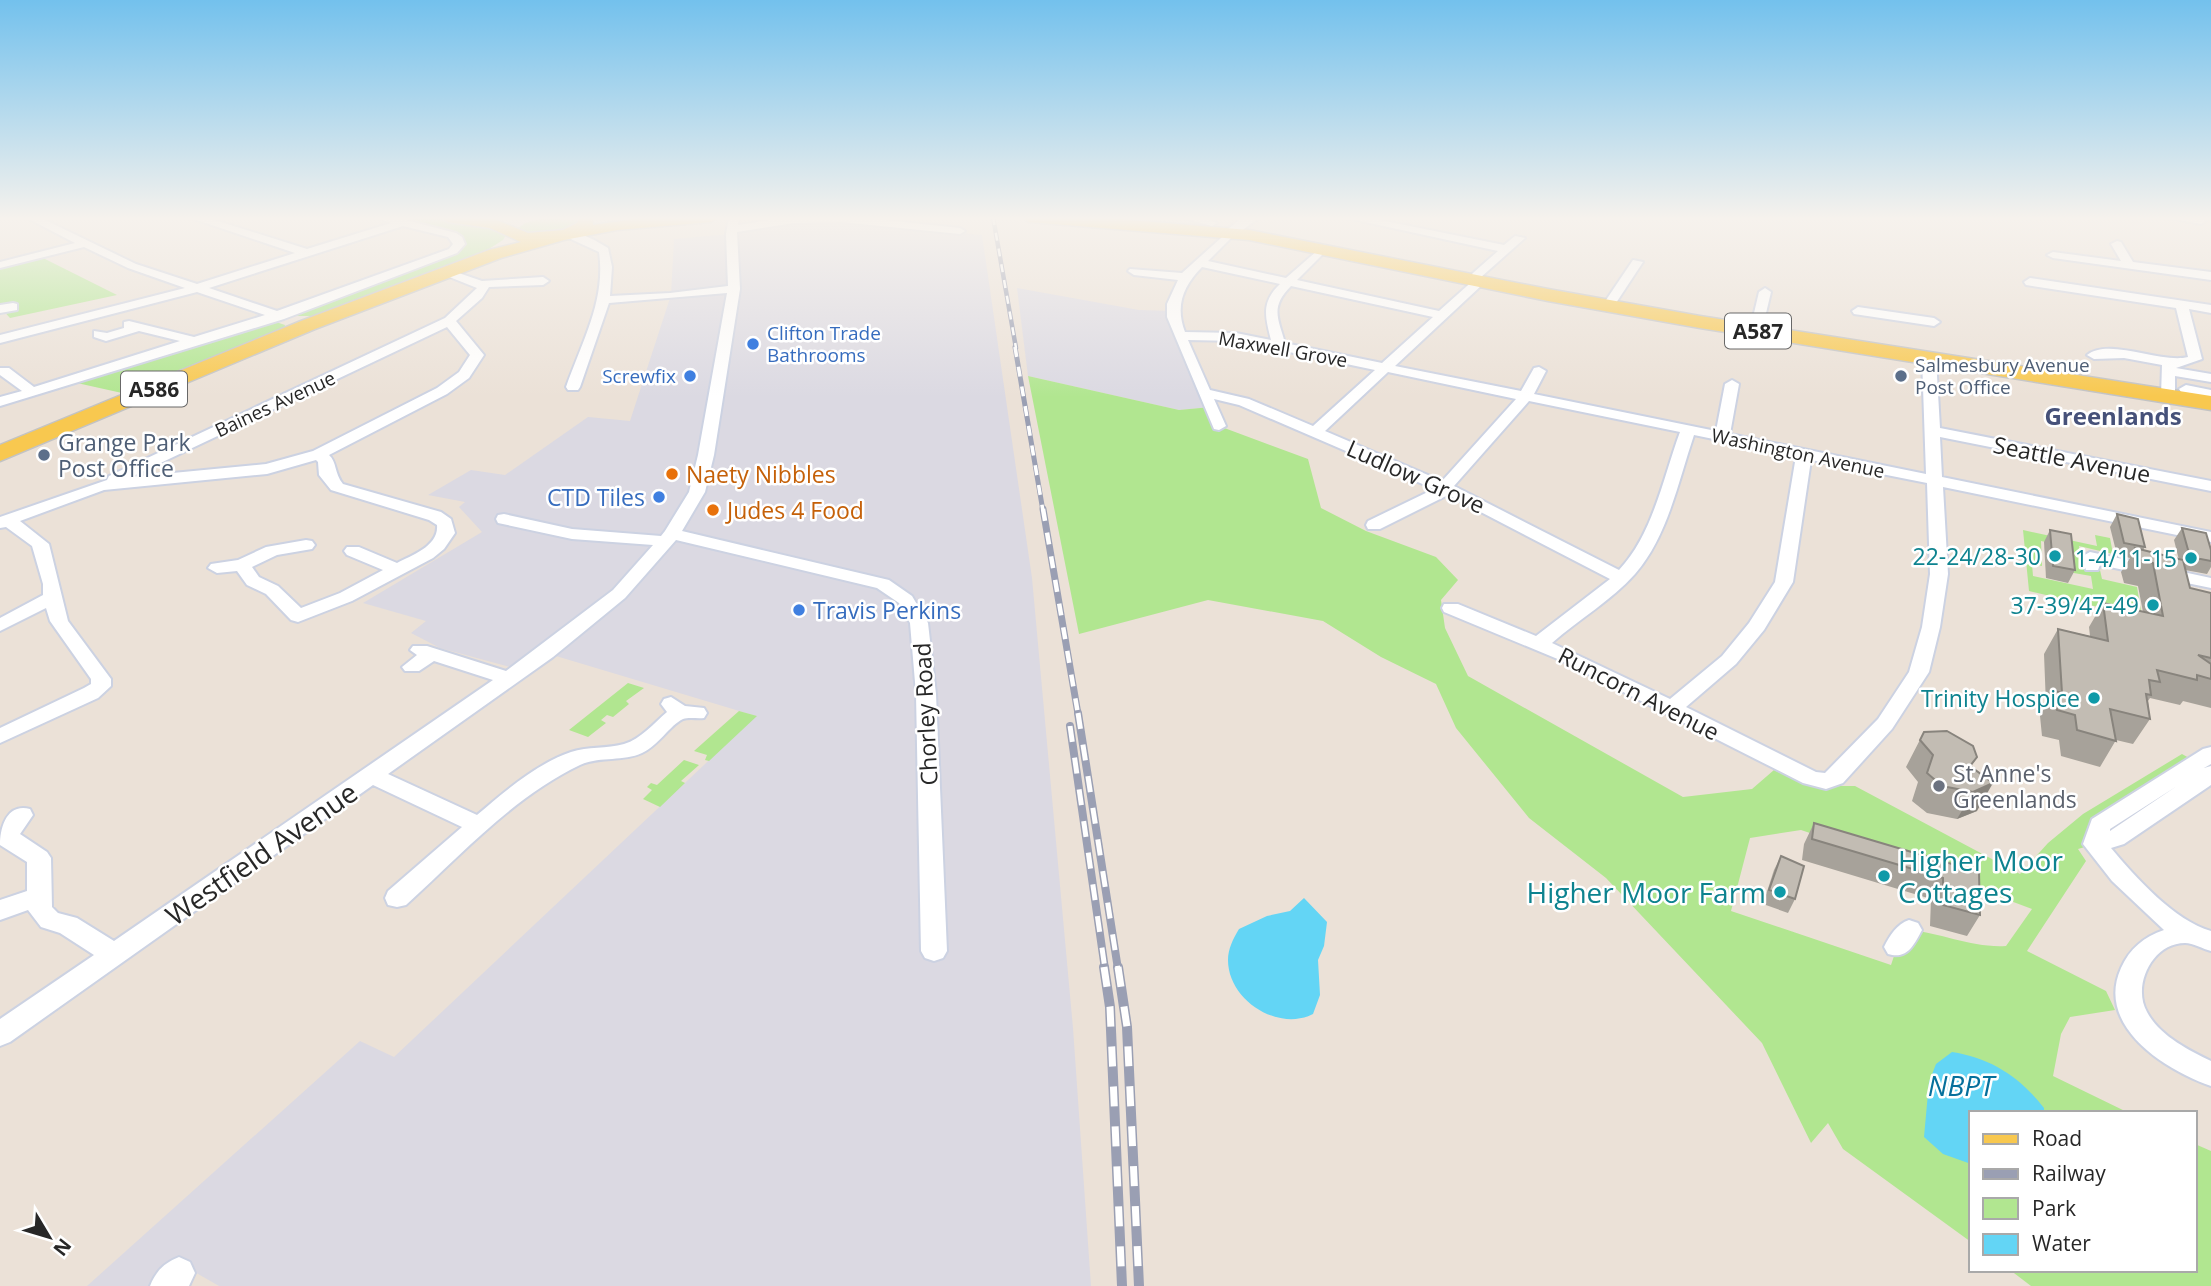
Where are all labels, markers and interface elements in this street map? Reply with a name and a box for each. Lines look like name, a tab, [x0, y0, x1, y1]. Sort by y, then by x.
road number: A587	[1725, 314, 1791, 348]
place label: Clifton Trade Bathrooms	[767, 320, 881, 368]
street label: Maxwell Grove	[1216, 325, 1350, 373]
marker: Clifton Trade Bathrooms	[745, 336, 761, 352]
place label: Salmesbury Avenue Post Office	[1915, 352, 2090, 400]
place label: Screwfix	[602, 363, 676, 389]
street label: Baines Avenue	[211, 365, 339, 443]
marker: Screwfix	[682, 368, 698, 384]
marker: Salmesbury Avenue Post Office	[1893, 368, 1909, 384]
road number: A586	[121, 372, 187, 406]
district label: Greenlands	[2044, 399, 2182, 432]
street label: Washington Avenue	[1709, 422, 1887, 484]
place label: Grange Park Post Office	[58, 426, 191, 484]
street label: Seattle Avenue	[1991, 428, 2153, 490]
street label: Ludlow Grove	[1342, 431, 1490, 521]
marker: Grange Park Post Office	[36, 447, 52, 463]
place label: Naety Nibbles	[686, 458, 836, 490]
marker: Naety Nibbles	[664, 466, 680, 482]
place label: CTD Tiles	[547, 481, 645, 513]
marker: CTD Tiles	[651, 489, 667, 505]
place label: Judes 4 Food	[725, 494, 864, 526]
marker: Judes 4 Food	[705, 502, 721, 518]
place label: 22-24/28-30	[1913, 540, 2041, 572]
place label: 1-4/11-15	[2075, 542, 2177, 574]
marker: 22-24/28-30	[2047, 548, 2063, 564]
marker: 1-4/11-15	[2183, 550, 2199, 566]
place label: 37-39/47-49	[2011, 589, 2139, 621]
place label: Travis Perkins	[813, 594, 961, 626]
marker: 37-39/47-49	[2145, 597, 2161, 613]
marker: Travis Perkins	[791, 602, 807, 618]
street label: Runcorn Avenue	[1553, 639, 1725, 747]
street label: Chorley Road	[905, 642, 945, 786]
place label: Trinity Hospice	[1921, 682, 2080, 714]
marker: Trinity Hospice	[2086, 690, 2102, 706]
place label: St Anne's Greenlands	[1953, 757, 2077, 815]
street label: Westfield Avenue	[158, 773, 364, 933]
marker: St Anne's Greenlands	[1931, 778, 1947, 794]
place label: Higher Moor Cottages	[1898, 841, 2063, 911]
marker: Higher Moor Cottages	[1876, 868, 1892, 884]
place label: Higher Moor Farm	[1527, 873, 1766, 911]
marker: Higher Moor Farm	[1772, 884, 1788, 900]
water label: NBPT	[1928, 1066, 1997, 1104]
legend	[1969, 1111, 2197, 1272]
text: Road	[2032, 1124, 2082, 1152]
text: Railway	[2032, 1159, 2106, 1187]
text: Park	[2032, 1194, 2076, 1222]
north arrow	[14, 1202, 84, 1272]
text: Water	[2032, 1229, 2091, 1257]
text: N	[47, 1233, 77, 1262]

